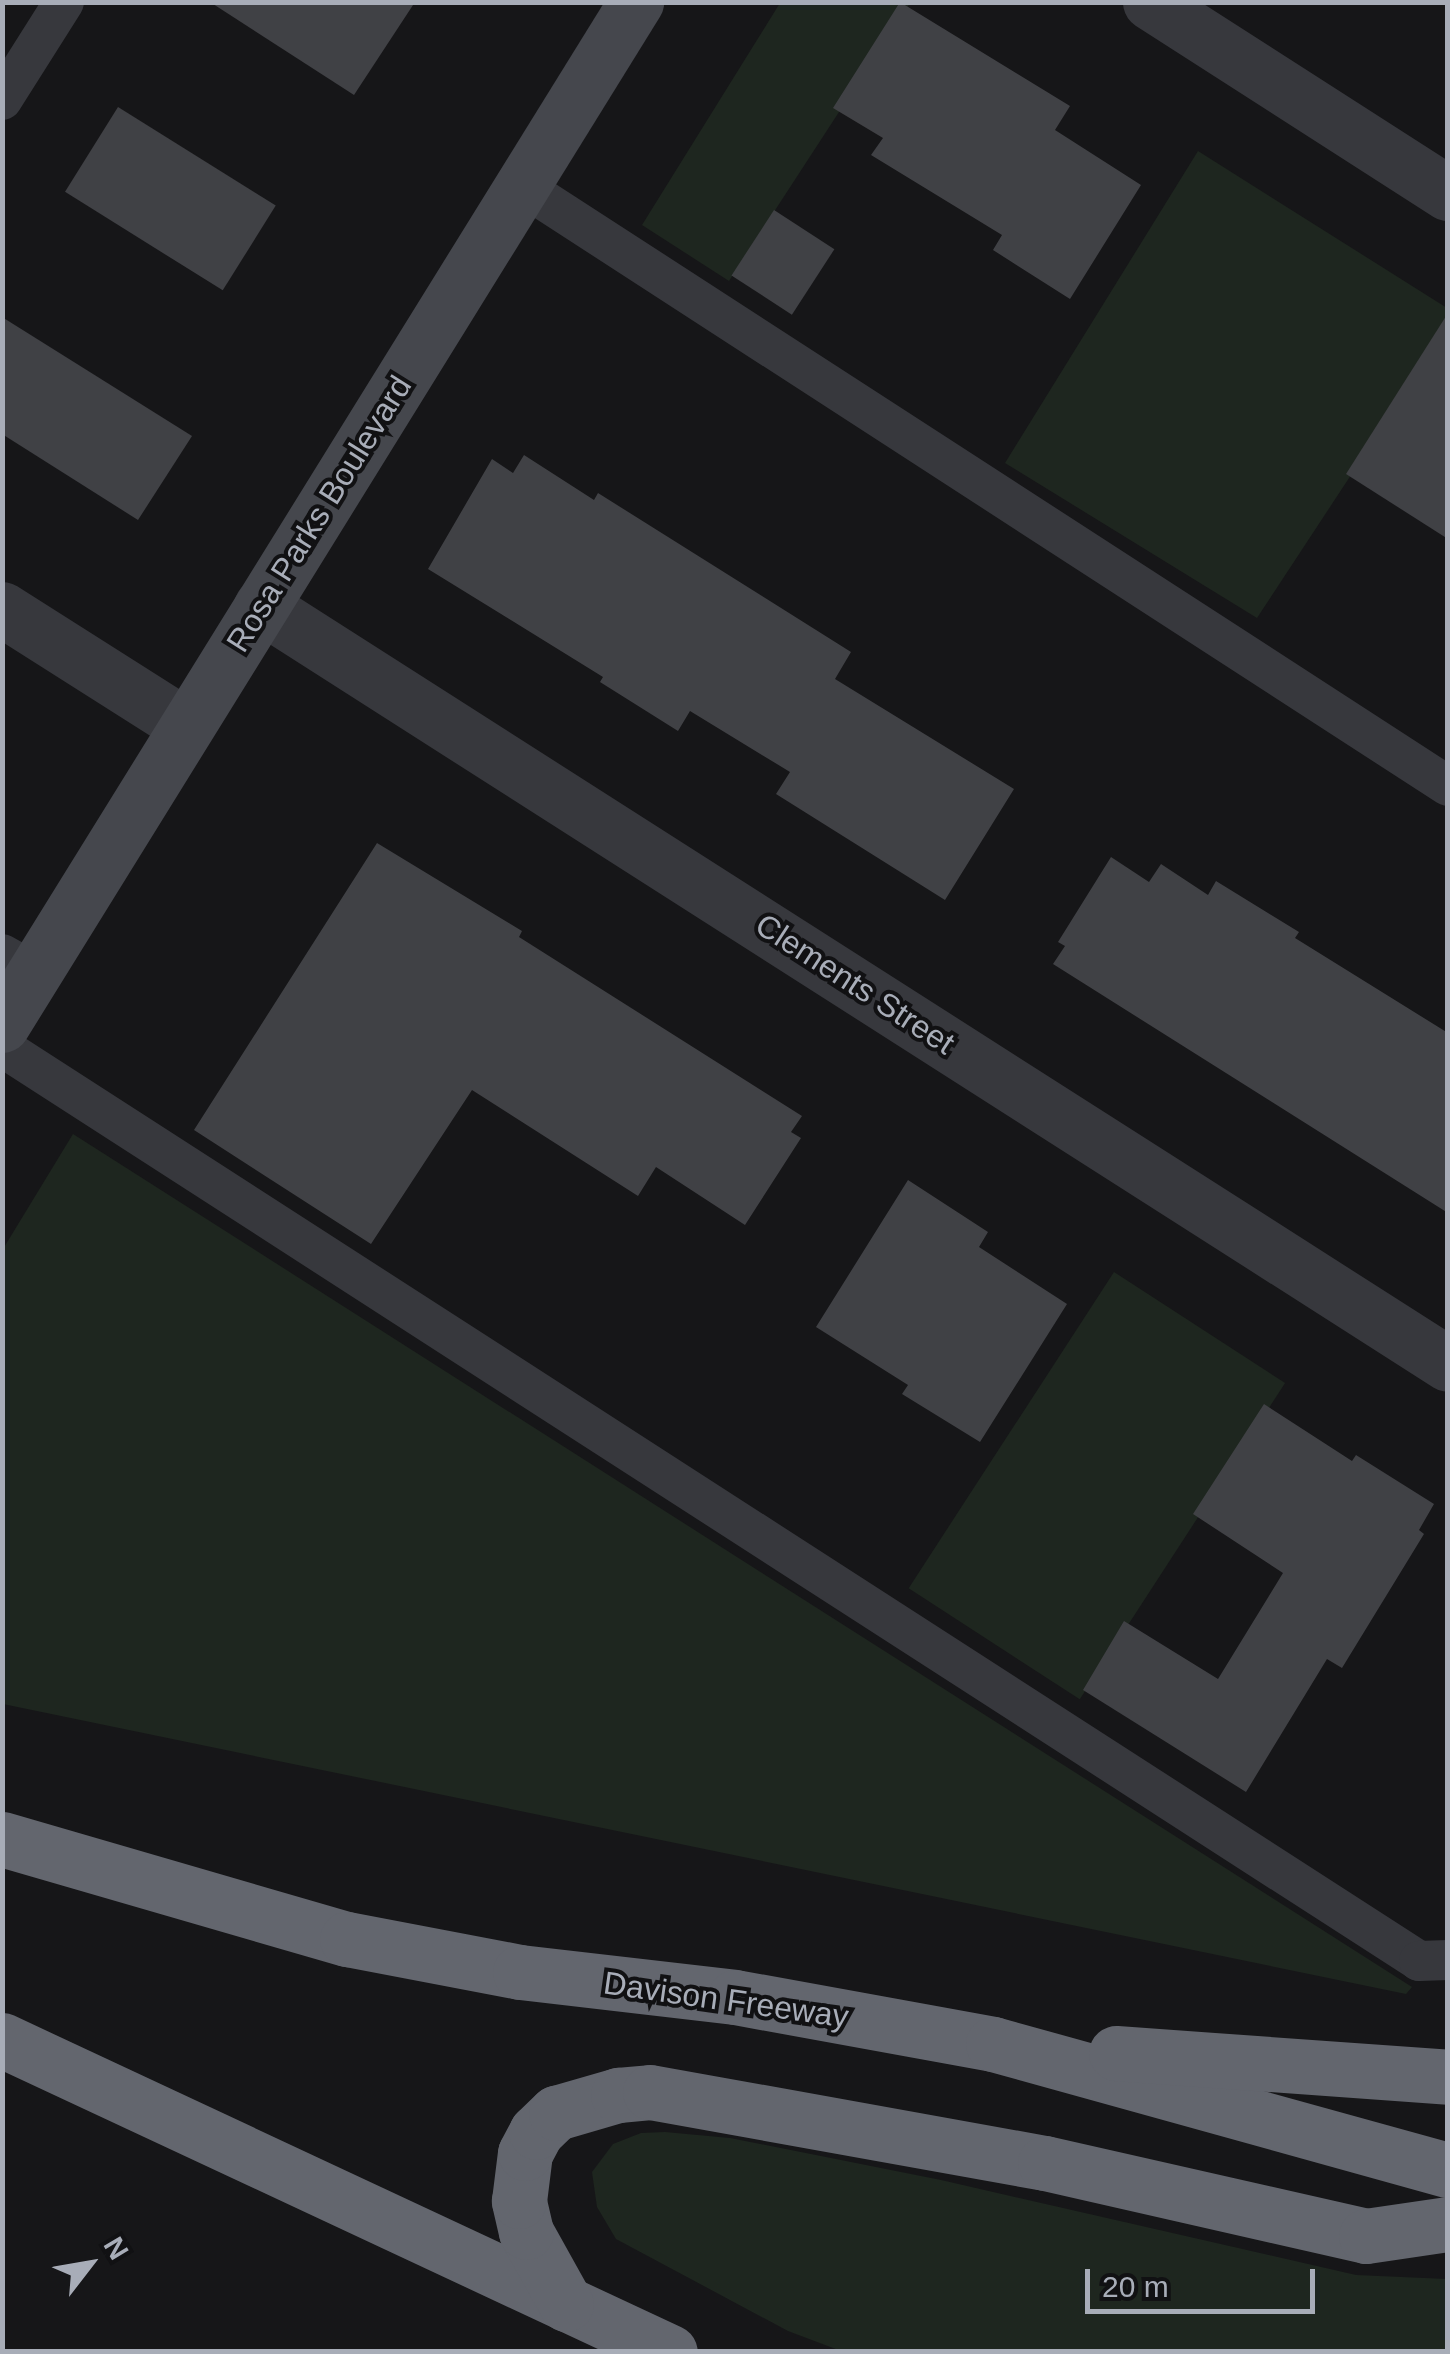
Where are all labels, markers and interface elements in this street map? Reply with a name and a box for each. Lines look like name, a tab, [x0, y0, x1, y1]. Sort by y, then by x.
street label: Rosa Parks Boulevard	[218, 369, 420, 659]
street label: Clements Street	[748, 905, 962, 1063]
street label: Davison Freeway	[601, 1964, 851, 2036]
north arrow	[40, 2214, 140, 2314]
text: N	[98, 2232, 135, 2265]
scale bar	[1090, 2249, 1320, 2311]
text: 20 m	[1102, 2270, 1169, 2303]

